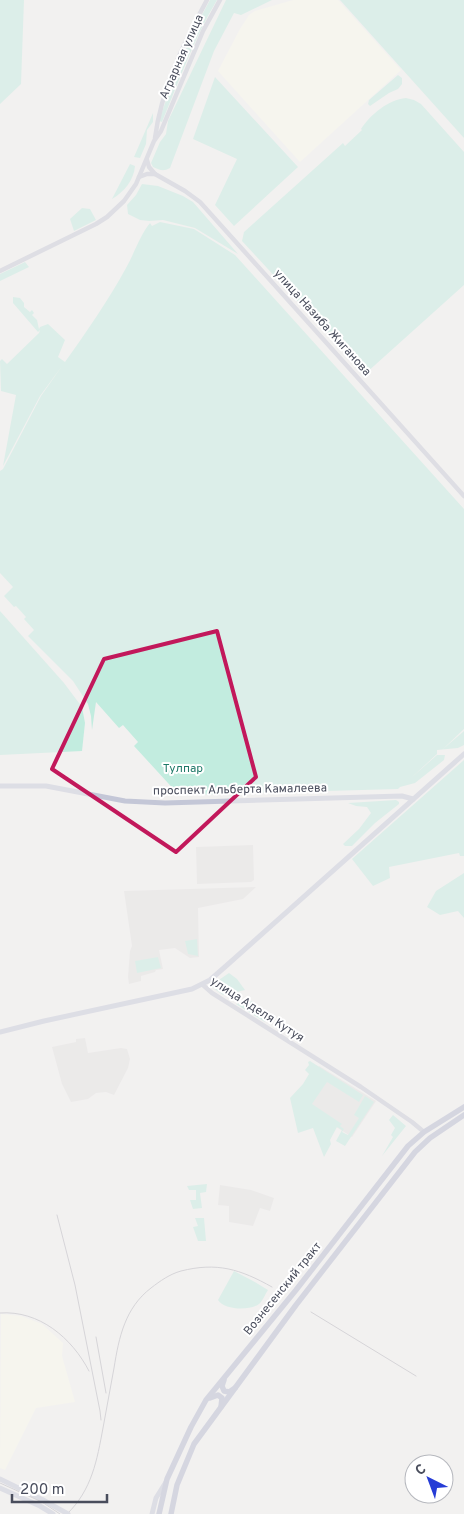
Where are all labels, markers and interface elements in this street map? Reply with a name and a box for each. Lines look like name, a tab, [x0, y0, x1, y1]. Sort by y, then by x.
street label: Аграрная улица	[156, 12, 208, 102]
street label: улица Назиба Жиганова	[270, 266, 374, 380]
park label: Тулпар	[163, 761, 203, 777]
street label: проспект Альберта Камалеева	[153, 780, 327, 800]
street label: улица Аделя Кутуя	[207, 974, 307, 1046]
street label: Вознесенский тракт	[240, 1239, 326, 1339]
north arrow	[404, 1454, 454, 1504]
text: С	[412, 1461, 430, 1480]
scale bar	[12, 1472, 108, 1504]
text: 200 m	[20, 1481, 65, 1500]

